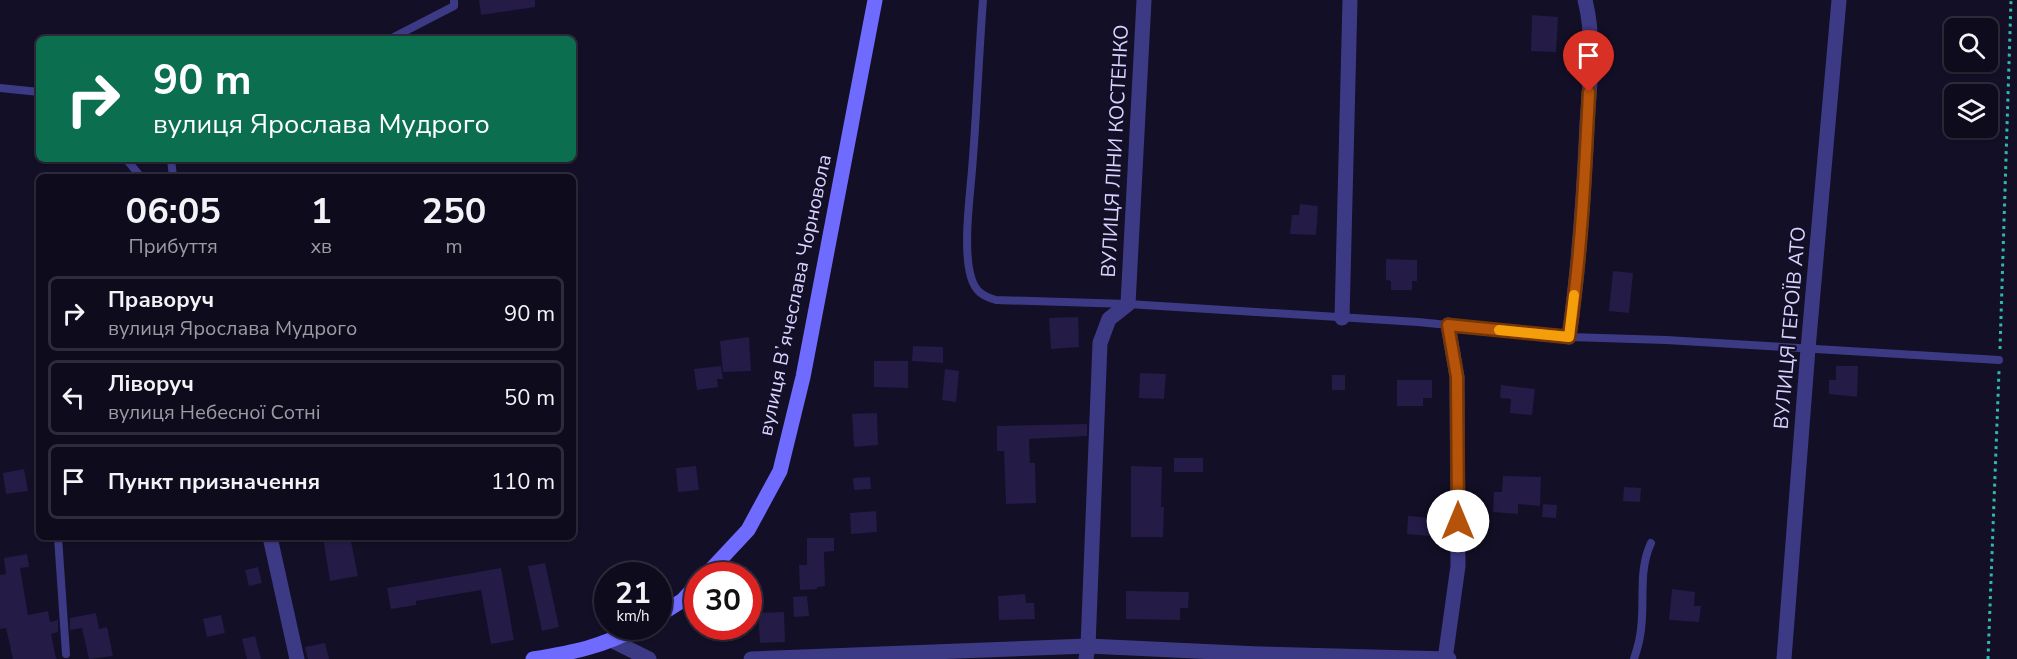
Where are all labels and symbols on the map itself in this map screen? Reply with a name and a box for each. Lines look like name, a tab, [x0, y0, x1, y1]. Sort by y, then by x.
street label: ВУЛИЦЯ ЛІНИ КОСТЕНКО	[1095, 24, 1135, 278]
pin	[1563, 30, 1614, 92]
street label: вулиця Вʼячеслава Чорновола	[752, 152, 838, 438]
street label: ВУЛИЦЯ ГЕРОЇВ АТО	[1768, 226, 1812, 430]
position arrow	[1426, 489, 1490, 553]
speed limit sign: 30	[684, 562, 762, 640]

